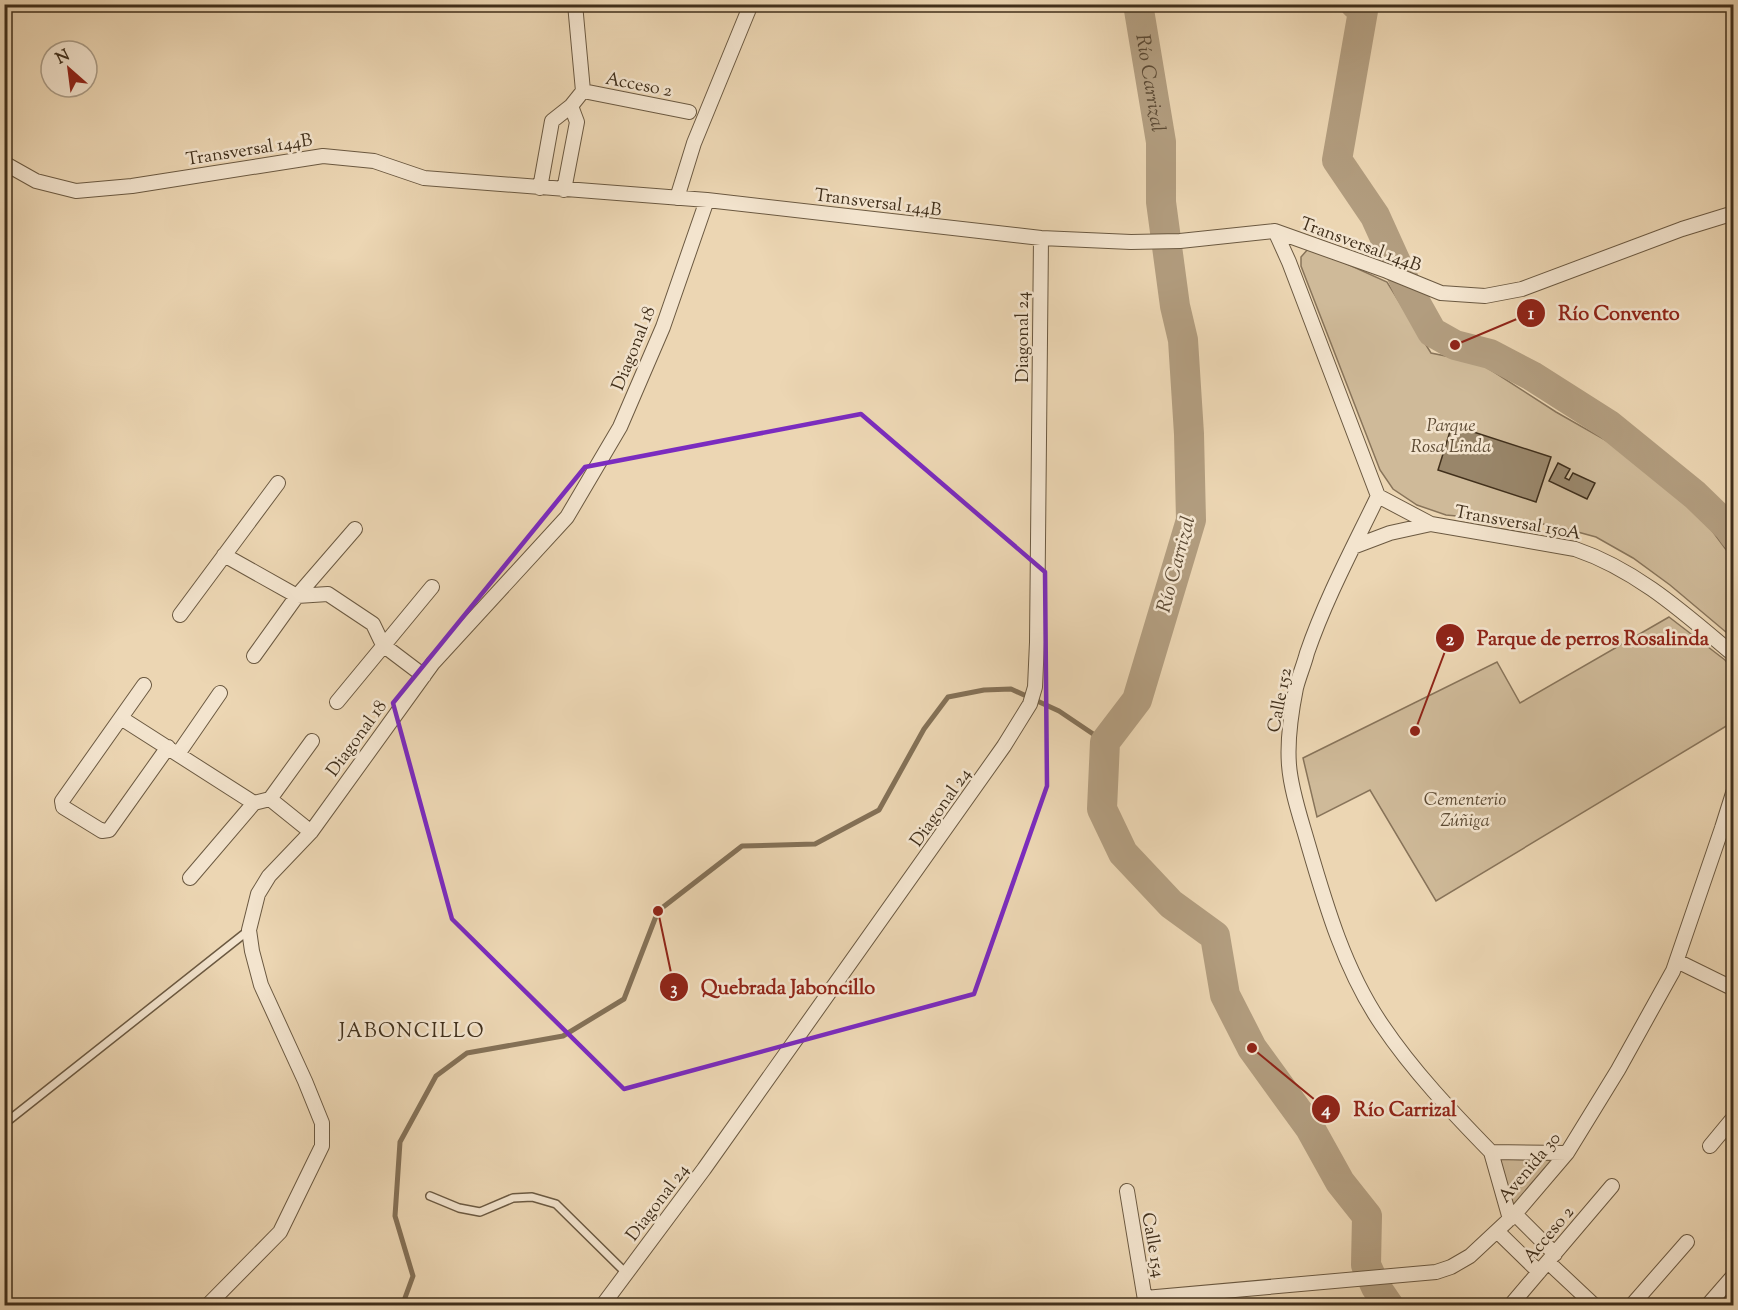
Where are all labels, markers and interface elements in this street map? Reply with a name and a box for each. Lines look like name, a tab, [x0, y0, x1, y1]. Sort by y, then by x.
water label: Río Carrizal	[1126, 32, 1171, 134]
north arrow	[39, 39, 99, 99]
text: N	[52, 45, 74, 71]
street label: Acceso 2	[603, 67, 675, 105]
street label: Transversal 144B	[184, 128, 314, 174]
street label: Transversal 144B	[813, 183, 943, 225]
street label: Transversal 144B	[1296, 212, 1425, 280]
street label: Diagonal 24	[1011, 291, 1037, 383]
callout: Río Convento	[1516, 294, 1692, 332]
text: Río Convento	[1558, 301, 1680, 330]
text: 1	[1528, 302, 1535, 328]
street label: Diagonal 18	[606, 303, 664, 395]
park label: Parque Rosa Linda	[1411, 414, 1491, 461]
street label: Transversal 150A	[1453, 500, 1583, 548]
water label: Río Carrizal	[1151, 513, 1204, 616]
callout: Parque de perros Rosalinda	[1435, 619, 1720, 657]
text: Parque de perros Rosalinda	[1477, 626, 1710, 655]
text: 2	[1446, 628, 1455, 654]
street label: Calle 152	[1262, 665, 1300, 735]
street label: Diagonal 18	[321, 696, 394, 783]
street label: Diagonal 24	[905, 763, 978, 853]
park label: Cementerio Zúñiga	[1424, 788, 1506, 835]
callout: Quebrada Jaboncillo	[659, 968, 887, 1006]
text: Quebrada Jaboncillo	[701, 975, 875, 1004]
text: 3	[670, 977, 678, 1003]
district label: JABONCILLO	[338, 1018, 485, 1047]
callout: Río Carrizal	[1311, 1090, 1468, 1128]
text: Río Carrizal	[1354, 1097, 1457, 1126]
text: 4	[1320, 1098, 1331, 1124]
street label: Avenida 30	[1493, 1127, 1568, 1209]
street label: Diagonal 24	[621, 1159, 696, 1247]
street label: Acceso 2	[1518, 1201, 1582, 1270]
street label: Calle 154	[1133, 1211, 1171, 1280]

